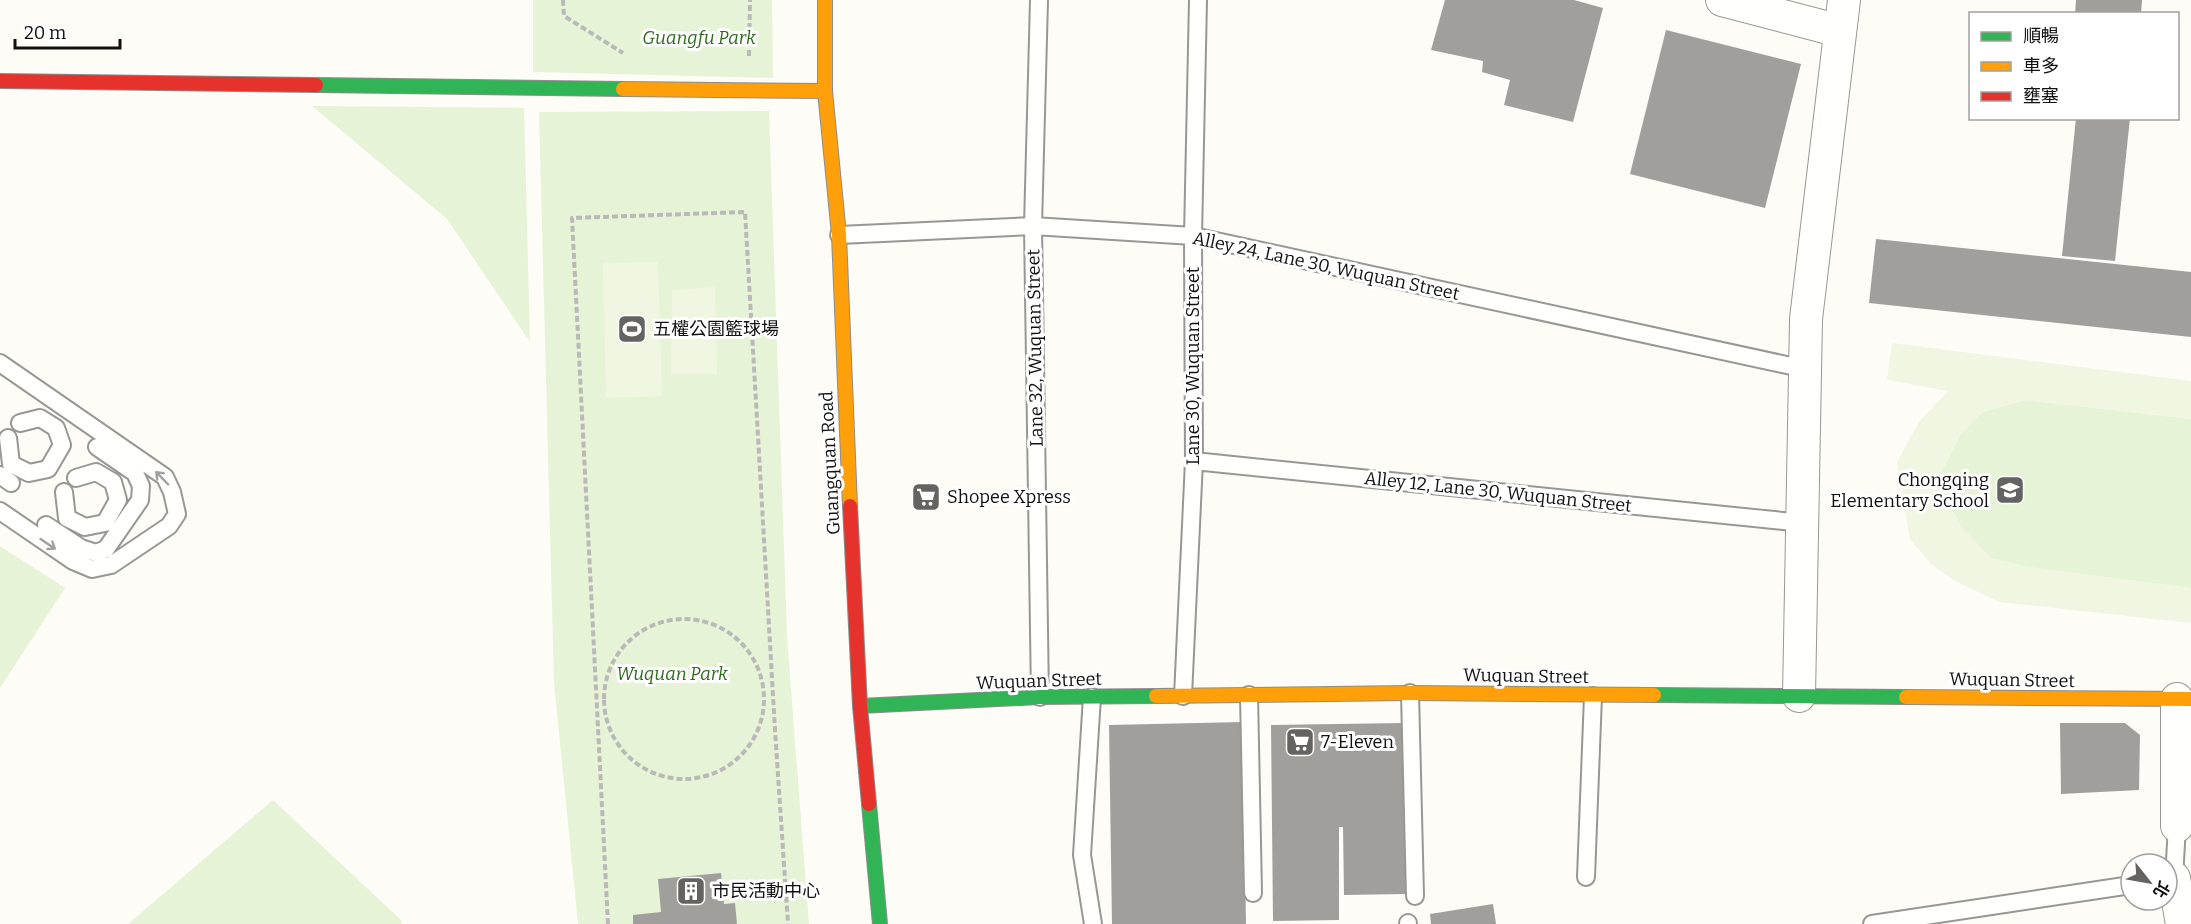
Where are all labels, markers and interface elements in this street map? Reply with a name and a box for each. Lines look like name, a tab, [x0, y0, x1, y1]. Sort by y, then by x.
scale bar	[15, 12, 120, 50]
legend	[1969, 12, 2179, 120]
text: 20 m	[24, 22, 66, 44]
text: 順暢	[2023, 25, 2059, 47]
park label: Guangfu Park	[642, 27, 756, 49]
text: 車多	[2023, 55, 2059, 77]
text: 壅塞	[2023, 85, 2059, 107]
street label: Alley 24, Lane 30, Wuquan Street	[1191, 227, 1462, 305]
street label: Lane 32, Wuquan Street	[1022, 248, 1048, 447]
street label: Lane 30, Wuquan Street	[1182, 266, 1204, 465]
sports icon: 五權公園籃球場	[616, 313, 648, 345]
place label: 五權公園籃球場	[653, 318, 779, 340]
street label: Guangquan Road	[815, 390, 845, 535]
street label: Alley 12, Lane 30, Wuquan Street	[1363, 467, 1633, 517]
place label: Chongqing Elementary School	[1830, 469, 1989, 512]
one-way arrow	[155, 470, 169, 485]
school or university icon: Chongqing Elementary School	[1994, 474, 2026, 506]
supermarket icon: Shopee Xpress	[910, 481, 942, 513]
place label: Shopee Xpress	[947, 486, 1071, 508]
one-way arrow	[40, 538, 56, 550]
park label: Wuquan Park	[616, 663, 728, 685]
street label: Wuquan Street	[1463, 664, 1590, 688]
street label: Wuquan Street	[976, 668, 1103, 694]
street label: Wuquan Street	[1949, 668, 2076, 692]
supermarket icon: 7-Eleven	[1284, 726, 1316, 758]
place label: 7-Eleven	[1321, 731, 1394, 753]
north arrow	[2119, 852, 2179, 912]
building icon: 市民活動中心	[675, 875, 707, 907]
text: 北	[2149, 878, 2174, 901]
place label: 市民活動中心	[712, 880, 820, 902]

